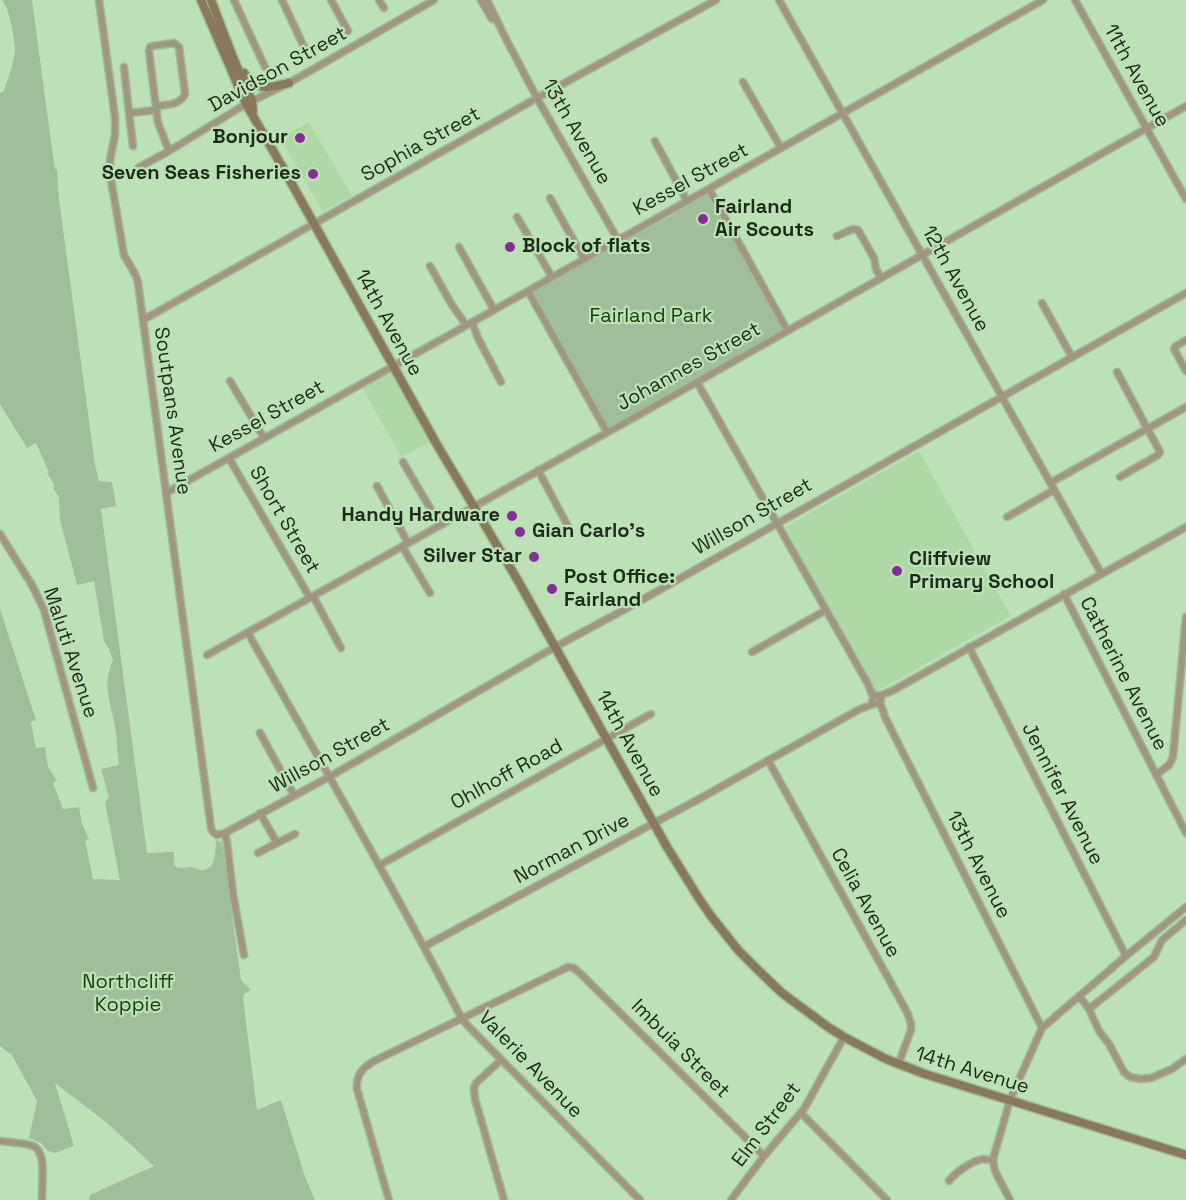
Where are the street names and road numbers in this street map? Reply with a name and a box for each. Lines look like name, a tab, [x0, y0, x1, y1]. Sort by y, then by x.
street label: 11th Avenue	[1098, 20, 1174, 132]
street label: Davidson Street	[205, 22, 351, 118]
street label: 13th Avenue	[536, 75, 616, 189]
street label: Sophia Street	[357, 102, 485, 188]
street label: Kessel Street	[629, 139, 753, 221]
street label: 12th Avenue	[916, 222, 994, 336]
street label: 14th Avenue	[349, 266, 427, 380]
street label: Johannes Street	[613, 318, 765, 416]
street label: Soutpans Avenue	[148, 326, 196, 496]
street label: Kessel Street	[205, 376, 329, 458]
street label: Short Street	[244, 462, 324, 578]
street label: Willson Street	[689, 473, 817, 561]
street label: Maluti Avenue	[38, 585, 102, 721]
street label: Catherine Avenue	[1074, 593, 1172, 755]
street label: 14th Avenue	[590, 687, 668, 801]
street label: Willson Street	[266, 713, 394, 799]
street label: Jennifer Avenue	[1016, 719, 1108, 869]
street label: Ohlhoff Road	[447, 734, 567, 816]
street label: 13th Avenue	[941, 807, 1015, 923]
street label: Norman Drive	[510, 809, 634, 889]
street label: Celia Avenue	[825, 844, 905, 962]
street label: Imbuia Street	[626, 995, 734, 1103]
street label: Valerie Avenue	[473, 1006, 587, 1124]
street label: 14th Avenue	[912, 1042, 1032, 1100]
street label: Elm Street	[727, 1078, 807, 1172]

